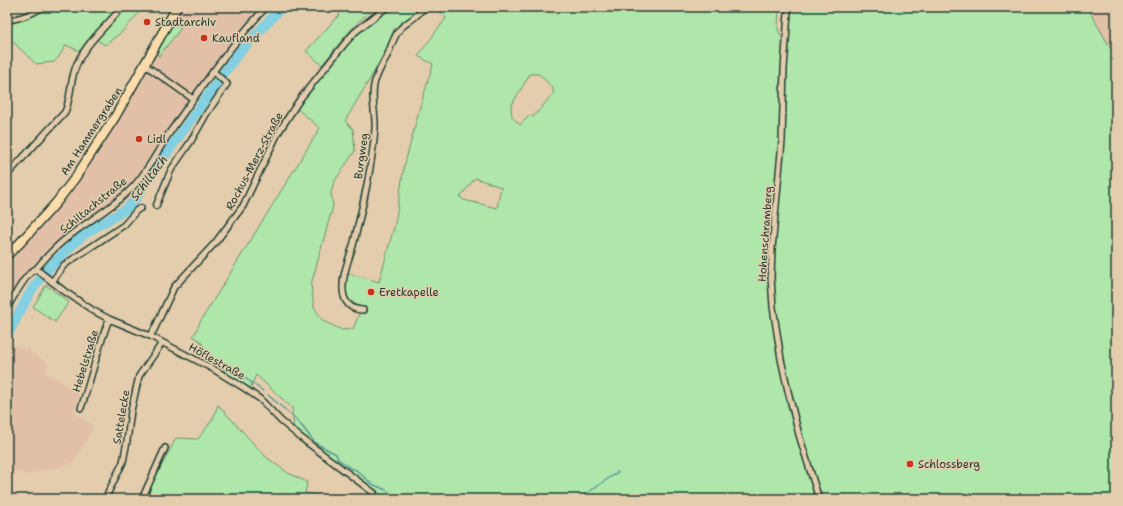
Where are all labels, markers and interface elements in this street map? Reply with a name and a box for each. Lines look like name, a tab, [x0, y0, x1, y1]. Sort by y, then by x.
place label: Stadtarchiv	[155, 15, 216, 30]
marker: Stadtarchiv	[142, 17, 152, 27]
place label: Kaufland	[212, 31, 260, 46]
marker: Kaufland	[199, 33, 209, 43]
street label: Am Hammergraben	[57, 84, 126, 178]
street label: Rochus-Merz-Straße	[222, 110, 287, 213]
place label: Lidl	[147, 132, 167, 147]
street label: Burgweg	[351, 132, 372, 180]
marker: Lidl	[134, 134, 144, 144]
water label: Schiltach	[127, 152, 171, 204]
street label: Schiltachstraße	[57, 174, 130, 237]
street label: Hohenschramberg	[755, 185, 776, 282]
place label: Eretkapelle	[379, 285, 439, 300]
marker: Eretkapelle	[366, 287, 376, 297]
street label: Hebelstraße	[69, 328, 102, 394]
street label: Höflestraße	[186, 340, 248, 383]
street label: Sattelecke	[109, 389, 134, 445]
place label: Schlossberg	[918, 457, 980, 472]
marker: Schlossberg	[905, 459, 915, 469]

